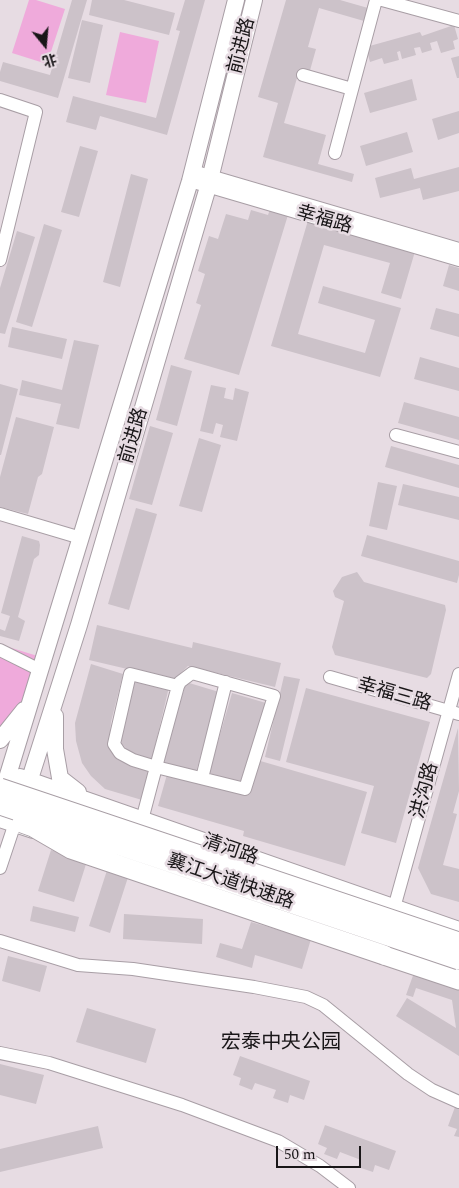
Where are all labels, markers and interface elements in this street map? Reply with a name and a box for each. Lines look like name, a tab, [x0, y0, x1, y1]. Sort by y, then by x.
street label: 前进路	[225, 16, 261, 76]
north arrow	[20, 20, 70, 70]
text: 北	[40, 48, 59, 72]
street label: 幸福路	[293, 202, 355, 240]
street label: 前进路	[116, 405, 154, 467]
street label: 幸福三路	[354, 675, 434, 717]
street label: 洪沟路	[408, 761, 444, 821]
street label: 清河路	[199, 831, 261, 871]
street label: 襄江大道快速路	[163, 851, 297, 915]
district label: 宏泰中央公园	[221, 1032, 341, 1056]
scale bar	[279, 1136, 364, 1168]
text: 50 m	[284, 1143, 316, 1166]

